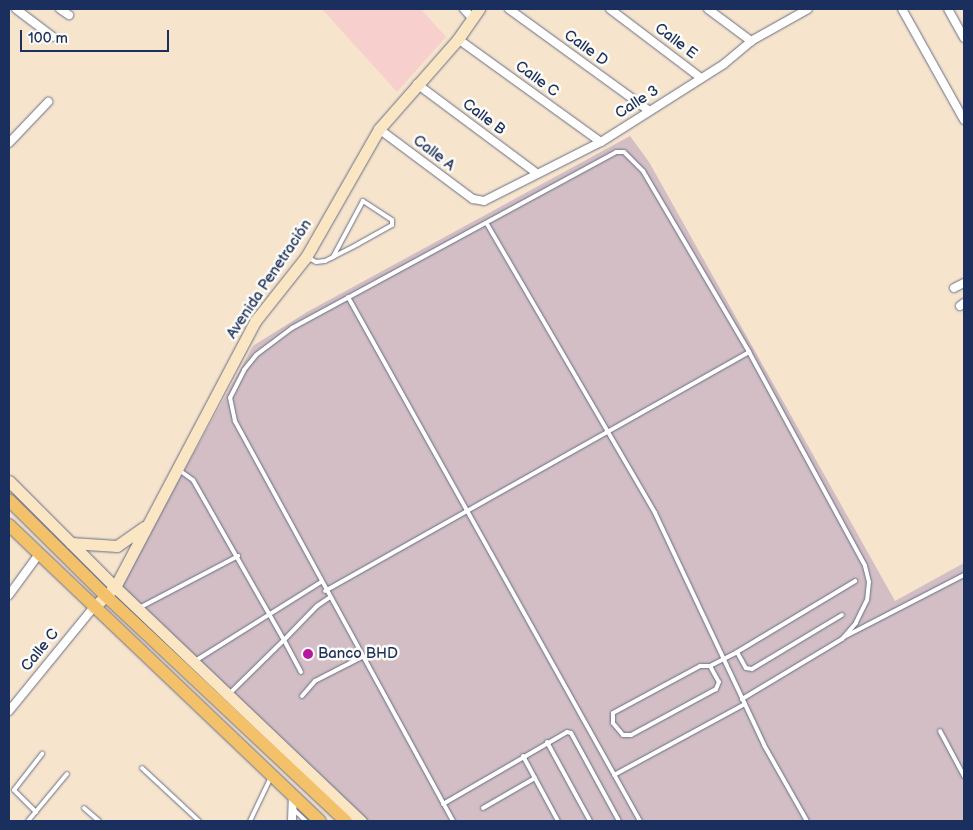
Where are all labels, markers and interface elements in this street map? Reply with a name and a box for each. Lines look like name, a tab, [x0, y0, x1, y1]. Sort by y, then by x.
street label: Calle E	[651, 19, 701, 63]
scale bar	[22, 20, 171, 52]
street label: Calle D	[561, 26, 611, 70]
text: 100 m	[28, 29, 68, 48]
street label: Calle C	[512, 57, 562, 101]
street label: Calle 3	[612, 81, 662, 123]
street label: Calle B	[459, 95, 509, 139]
street label: Calle A	[409, 131, 459, 175]
street label: Avenida Penetración	[223, 216, 315, 342]
street label: Calle C	[17, 625, 63, 675]
place label: Banco BHD	[318, 645, 398, 663]
marker: Banco BHD	[302, 648, 314, 660]

